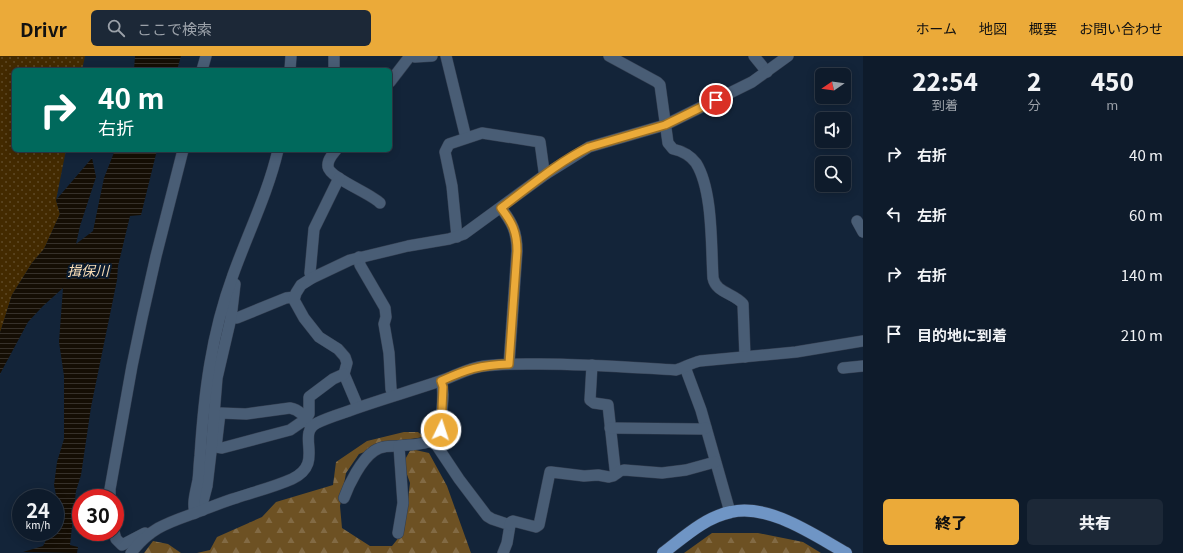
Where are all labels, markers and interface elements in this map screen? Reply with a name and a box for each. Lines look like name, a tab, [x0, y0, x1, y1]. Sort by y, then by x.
search box	[91, 10, 371, 46]
text: Drivr	[20, 15, 67, 42]
icon: search	[105, 17, 127, 39]
text: ここで検索	[137, 18, 212, 39]
text: ホーム	[915, 18, 957, 38]
text: 地図	[979, 18, 1007, 38]
text: 概要	[1029, 18, 1057, 38]
text: お問い合わせ	[1079, 18, 1163, 38]
text: 22:54	[912, 63, 978, 98]
text: 2	[1027, 63, 1041, 98]
text: 450	[1091, 63, 1134, 98]
north arrow	[815, 68, 851, 104]
map controls	[815, 68, 851, 192]
text: 40 m	[98, 77, 164, 117]
pin	[699, 83, 733, 117]
icon: right	[32, 84, 84, 136]
icon: arrive	[705, 89, 727, 111]
text: 到着	[932, 95, 958, 114]
text: 分	[1028, 95, 1041, 114]
text: m	[1106, 95, 1118, 114]
button: sound	[815, 112, 851, 148]
text: 右折	[98, 114, 134, 140]
icon: right	[883, 143, 905, 165]
text: 右折	[917, 144, 947, 165]
text: 40 m	[1129, 144, 1163, 165]
button: search	[815, 156, 851, 192]
icon: left	[883, 203, 905, 225]
text: 左折	[917, 204, 947, 225]
text: 60 m	[1129, 204, 1163, 225]
water label: 揖保川	[67, 260, 111, 280]
icon: right	[883, 263, 905, 285]
text: 右折	[917, 264, 947, 285]
text: 140 m	[1121, 264, 1163, 285]
icon: arrive	[883, 323, 905, 345]
text: 目的地に到着	[917, 324, 1007, 345]
text: 210 m	[1121, 324, 1163, 345]
position arrow	[420, 409, 462, 451]
speed limit sign: 30	[72, 489, 124, 541]
text: 24	[26, 495, 50, 524]
button: 終了	[883, 499, 1019, 545]
button: 共有	[1027, 499, 1163, 545]
text: km/h	[26, 517, 50, 532]

